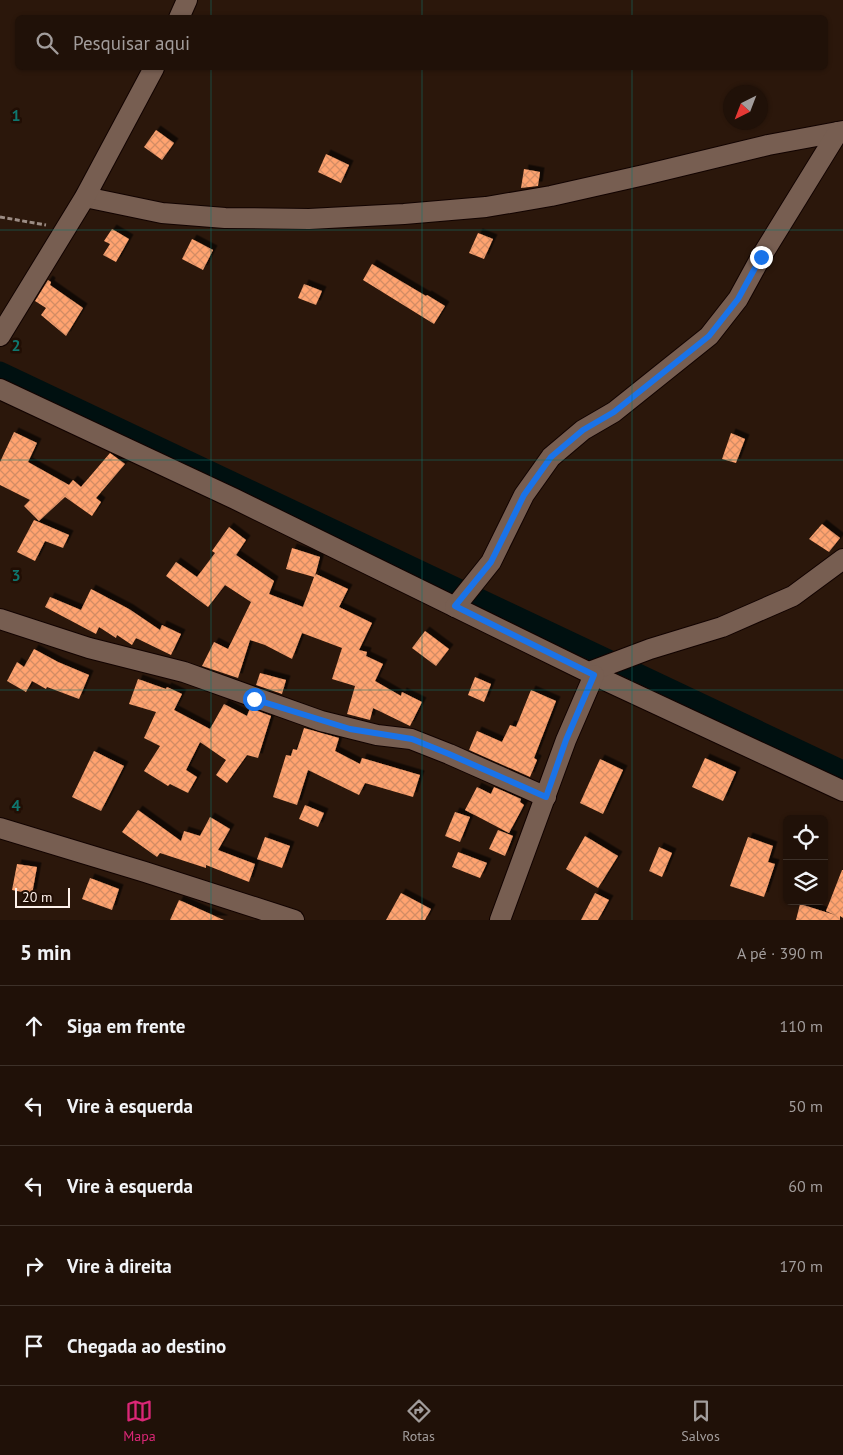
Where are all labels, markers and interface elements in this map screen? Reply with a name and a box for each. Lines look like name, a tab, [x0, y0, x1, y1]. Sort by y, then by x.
search box	[15, 15, 828, 70]
icon: search	[33, 29, 61, 57]
text: Pesquisar aqui	[73, 31, 190, 55]
north arrow	[723, 85, 768, 130]
text: 1	[11, 105, 21, 125]
route end	[750, 246, 773, 269]
text: 2	[11, 335, 21, 355]
text: 3	[11, 565, 21, 585]
route start	[243, 688, 266, 711]
text: 4	[11, 795, 21, 815]
map controls	[783, 815, 828, 905]
button: locate	[783, 815, 828, 860]
button: layers	[783, 860, 828, 905]
scale bar	[15, 885, 70, 908]
text: 20 m	[22, 888, 52, 906]
text: 5 min	[20, 939, 71, 966]
text: A pé · 390 m	[737, 943, 823, 963]
icon: ahead	[20, 1012, 48, 1040]
text: Siga em frente	[67, 1014, 185, 1038]
text: 110 m	[780, 1016, 823, 1036]
icon: left	[20, 1092, 48, 1120]
text: Vire à esquerda	[67, 1094, 193, 1118]
text: 50 m	[788, 1096, 823, 1116]
icon: left	[20, 1172, 48, 1200]
text: Vire à esquerda	[67, 1174, 193, 1198]
text: 60 m	[788, 1176, 823, 1196]
icon: right	[20, 1252, 48, 1280]
text: Vire à direita	[67, 1254, 172, 1278]
text: 170 m	[780, 1256, 823, 1276]
icon: arrive	[20, 1332, 48, 1360]
text: Chegada ao destino	[67, 1334, 226, 1358]
tab: Mapa	[123, 1397, 156, 1445]
tab: Rotas	[402, 1397, 435, 1445]
tab: Salvos	[681, 1397, 720, 1445]

